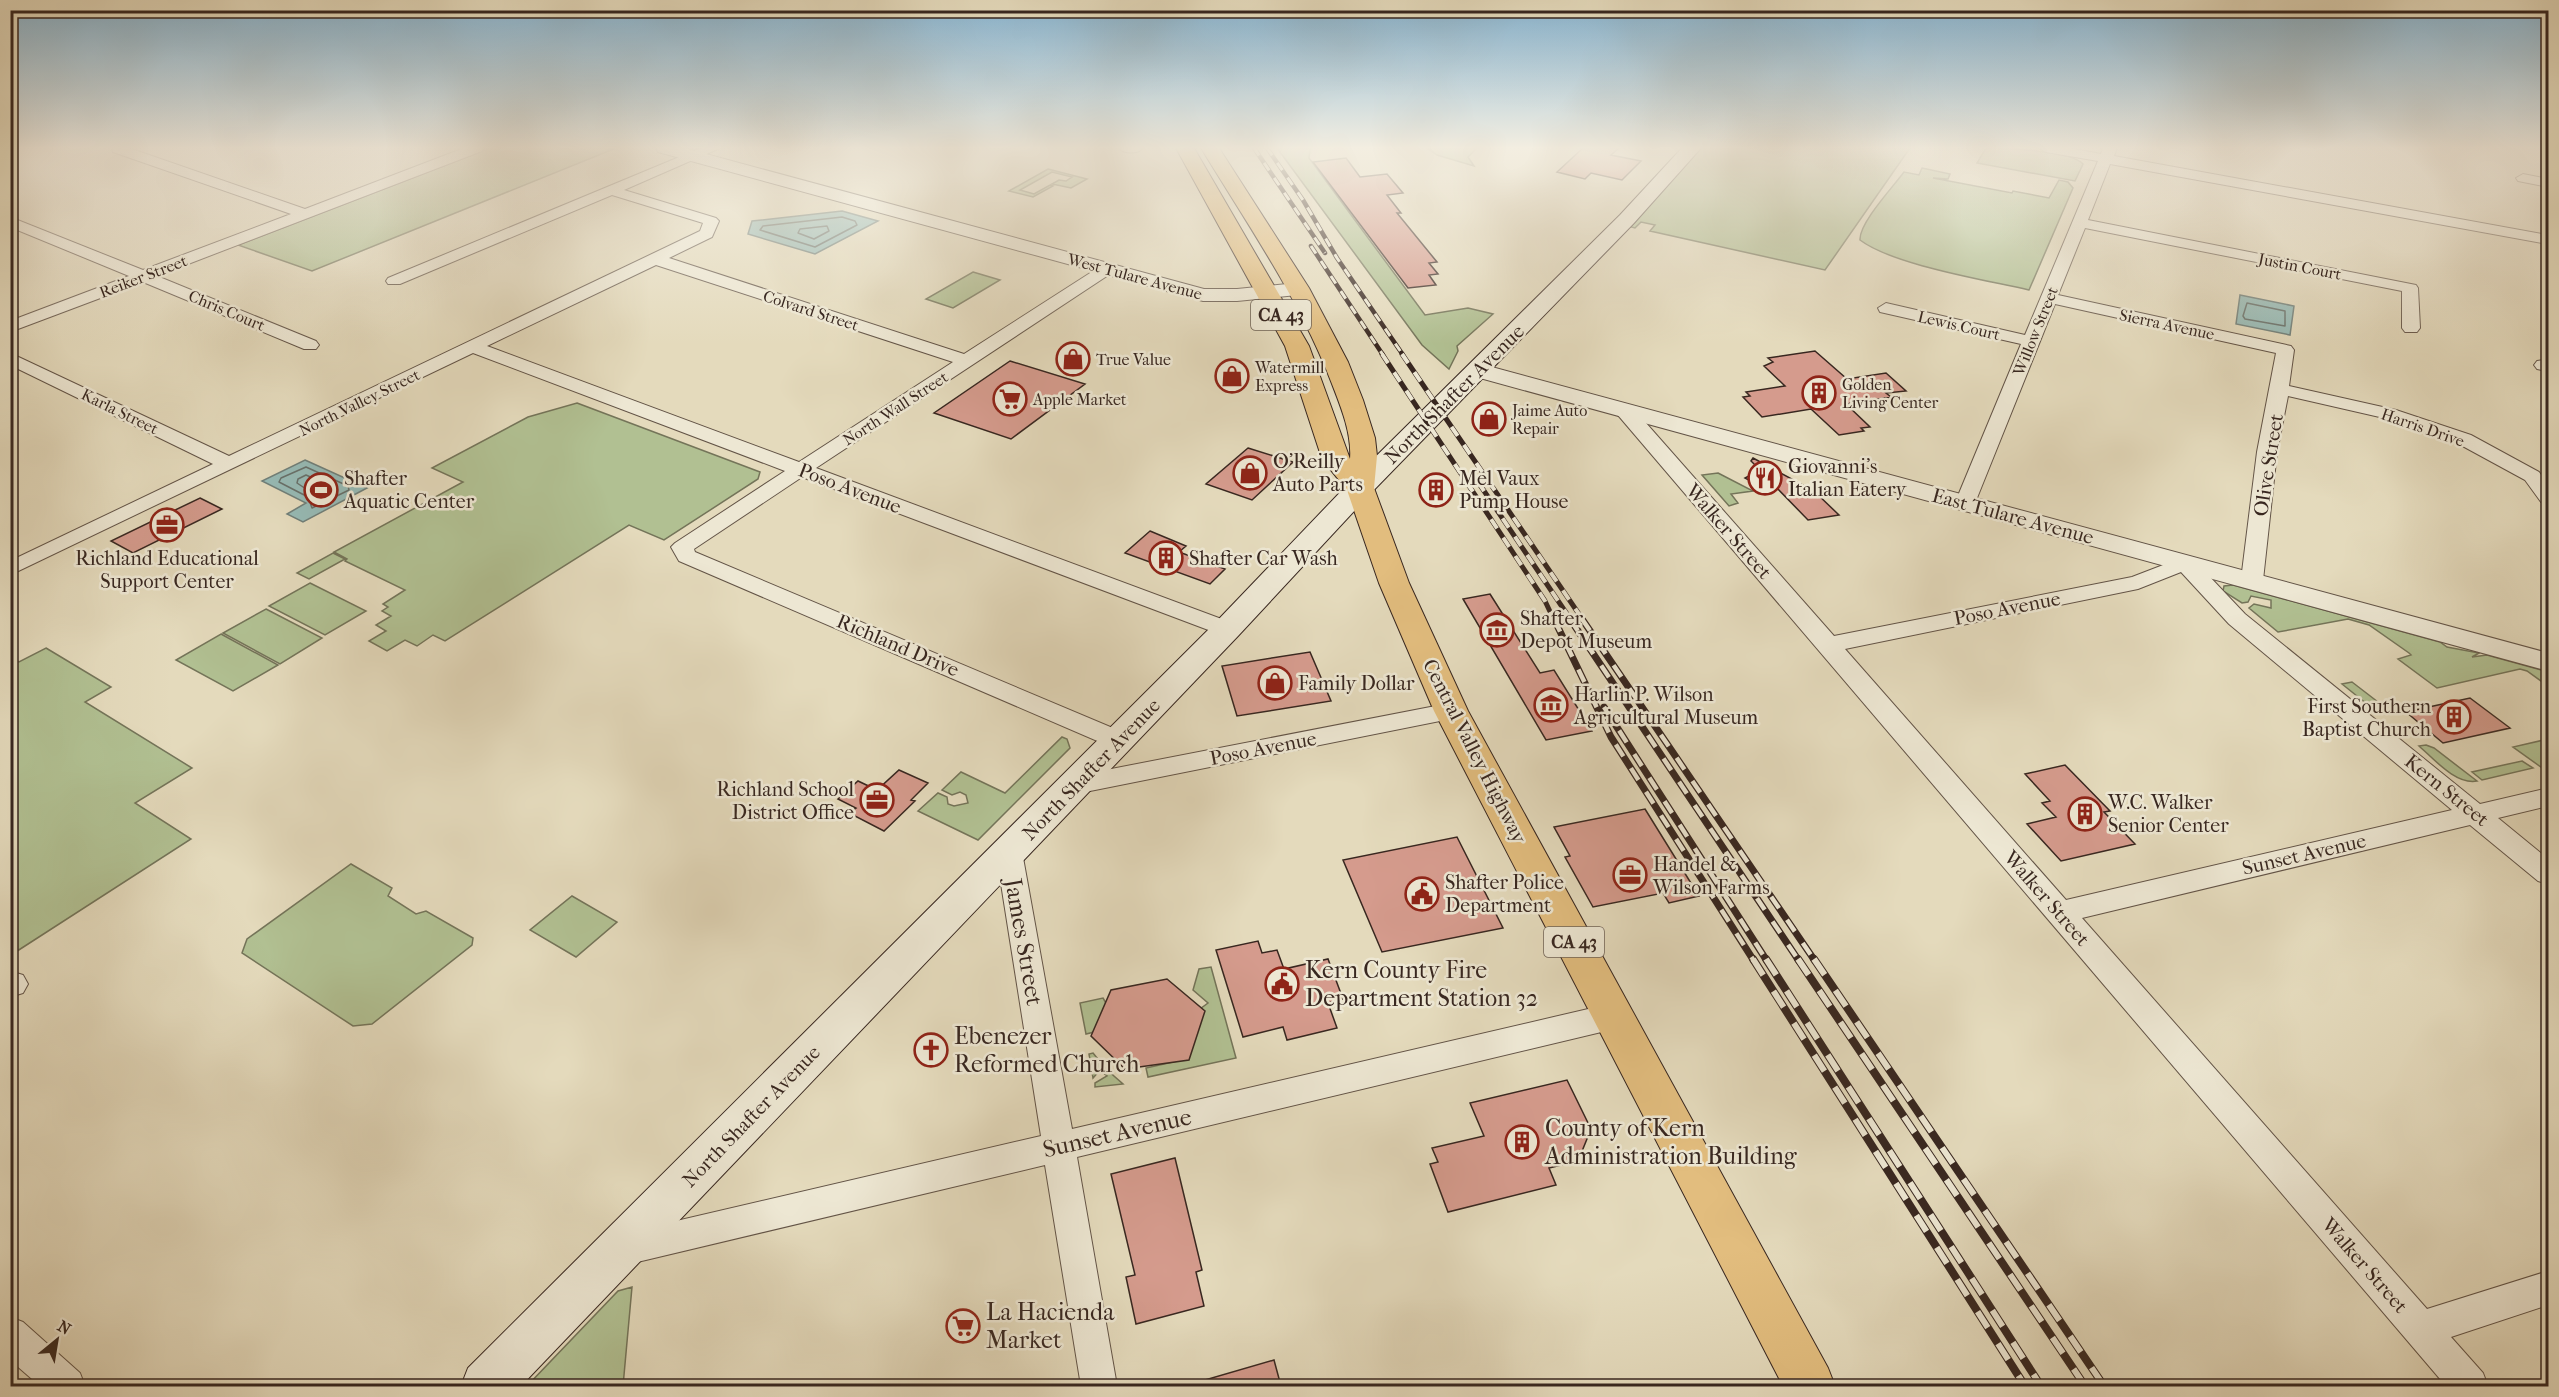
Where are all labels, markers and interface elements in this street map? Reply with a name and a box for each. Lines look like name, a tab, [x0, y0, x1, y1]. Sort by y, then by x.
street label: West Tulare Avenue	[1065, 249, 1204, 304]
street label: Justin Court	[2255, 249, 2343, 284]
street label: Reiker Street	[97, 251, 190, 302]
street label: Willow Street	[2009, 284, 2062, 379]
street label: Chris Court	[186, 286, 268, 335]
street label: Colvard Street	[761, 286, 861, 335]
road number: CA 43	[1251, 300, 1311, 330]
street label: Sierra Avenue	[2118, 305, 2216, 344]
street label: Lewis Court	[1916, 307, 2002, 344]
street label: North Shafter Avenue	[1380, 320, 1529, 469]
shop icon: True Value	[1055, 341, 1091, 377]
place label: True Value	[1096, 350, 1171, 369]
shop icon: Watermill Express	[1214, 358, 1250, 394]
place label: Watermill Express	[1254, 358, 1325, 395]
street label: North Valley Street	[296, 365, 423, 440]
street label: North Wall Street	[839, 367, 952, 449]
building icon: Golden Living Center	[1801, 375, 1837, 411]
place label: Golden Living Center	[1842, 375, 1939, 412]
supermarket icon: Apple Market	[992, 381, 1028, 417]
street label: Karla Street	[78, 385, 162, 438]
place label: Apple Market	[1032, 390, 1127, 409]
shop icon: Jaime Auto Repair	[1471, 401, 1507, 437]
place label: Jaime Auto Repair	[1510, 401, 1587, 438]
street label: Harris Drive	[2379, 404, 2467, 451]
street label: Olive Street	[2249, 412, 2288, 518]
place label: O'Reilly Auto Parts	[1272, 450, 1363, 496]
shop icon: O'Reilly Auto Parts	[1232, 455, 1268, 491]
place label: Giovanni's Italian Eatery	[1788, 455, 1908, 501]
street label: Poso Avenue	[795, 458, 905, 519]
restaurant icon: Giovanni's Italian Eatery	[1747, 460, 1783, 496]
place label: Shafter Aquatic Center	[343, 467, 475, 513]
place label: Mel Vaux Pump House	[1459, 467, 1568, 513]
sports icon: Shafter Aquatic Center	[303, 472, 339, 508]
building icon: Mel Vaux Pump House	[1418, 472, 1454, 508]
street label: Walker Street	[1680, 478, 1776, 584]
street label: East Tulare Avenue	[1929, 484, 2096, 549]
office icon: Richland Educational Support Center	[149, 507, 185, 543]
building icon: Shafter Car Wash	[1148, 540, 1184, 576]
place label: Richland Educational Support Center	[75, 547, 259, 593]
place label: Shafter Car Wash	[1189, 547, 1339, 570]
street label: Poso Avenue	[1952, 587, 2062, 630]
place label: Shafter Depot Museum	[1520, 607, 1652, 653]
street label: Richland Drive	[833, 609, 962, 682]
museum icon: Shafter Depot Museum	[1479, 612, 1515, 648]
street label: Central Valley Highway	[1418, 655, 1532, 848]
shop icon: Family Dollar	[1257, 665, 1293, 701]
place label: Family Dollar	[1298, 672, 1415, 695]
place label: Harlin P. Wilson Agricultural Museum	[1573, 683, 1759, 729]
museum icon: Harlin P. Wilson Agricultural Museum	[1533, 687, 1569, 723]
street label: North Shafter Avenue	[1018, 694, 1165, 845]
place label: First Southern Baptist Church	[2302, 695, 2432, 741]
building icon: First Southern Baptist Church	[2436, 699, 2472, 735]
street label: Poso Avenue	[1208, 727, 1318, 770]
street label: Kern Street	[2400, 750, 2493, 831]
place label: Richland School District Office	[716, 778, 854, 824]
office icon: Richland School District Office	[859, 782, 895, 818]
place label: W.C. Walker Senior Center	[2107, 791, 2229, 837]
building icon: W.C. Walker Senior Center	[2067, 796, 2103, 832]
street label: Sunset Avenue	[2240, 829, 2368, 880]
street label: Walker Street	[1998, 845, 2094, 951]
place label: Handel & Wilson Farms	[1652, 853, 1770, 899]
office icon: Handel & Wilson Farms	[1612, 857, 1648, 893]
place label: Shafter Police Department	[1445, 871, 1564, 917]
street label: James Street	[999, 874, 1049, 1008]
public building icon: Shafter Police Department	[1404, 876, 1440, 912]
road number: CA 43	[1544, 927, 1604, 957]
place label: Kern County Fire Department Station 32	[1305, 956, 1538, 1012]
public building icon: Kern County Fire Department Station 32	[1264, 966, 1300, 1002]
place label: Ebenezer Reformed Church	[954, 1022, 1140, 1078]
church icon: Ebenezer Reformed Church	[913, 1032, 949, 1068]
street label: North Shafter Avenue	[678, 1041, 825, 1192]
street label: Sunset Avenue	[1040, 1102, 1194, 1164]
place label: County of Kern Administration Building	[1544, 1114, 1798, 1170]
building icon: County of Kern Administration Building	[1504, 1124, 1540, 1160]
street label: Walker Street	[2316, 1212, 2412, 1318]
place label: La Hacienda Market	[986, 1298, 1115, 1354]
supermarket icon: La Hacienda Market	[945, 1308, 981, 1344]
north arrow	[27, 1310, 87, 1370]
text: N	[54, 1316, 75, 1339]

